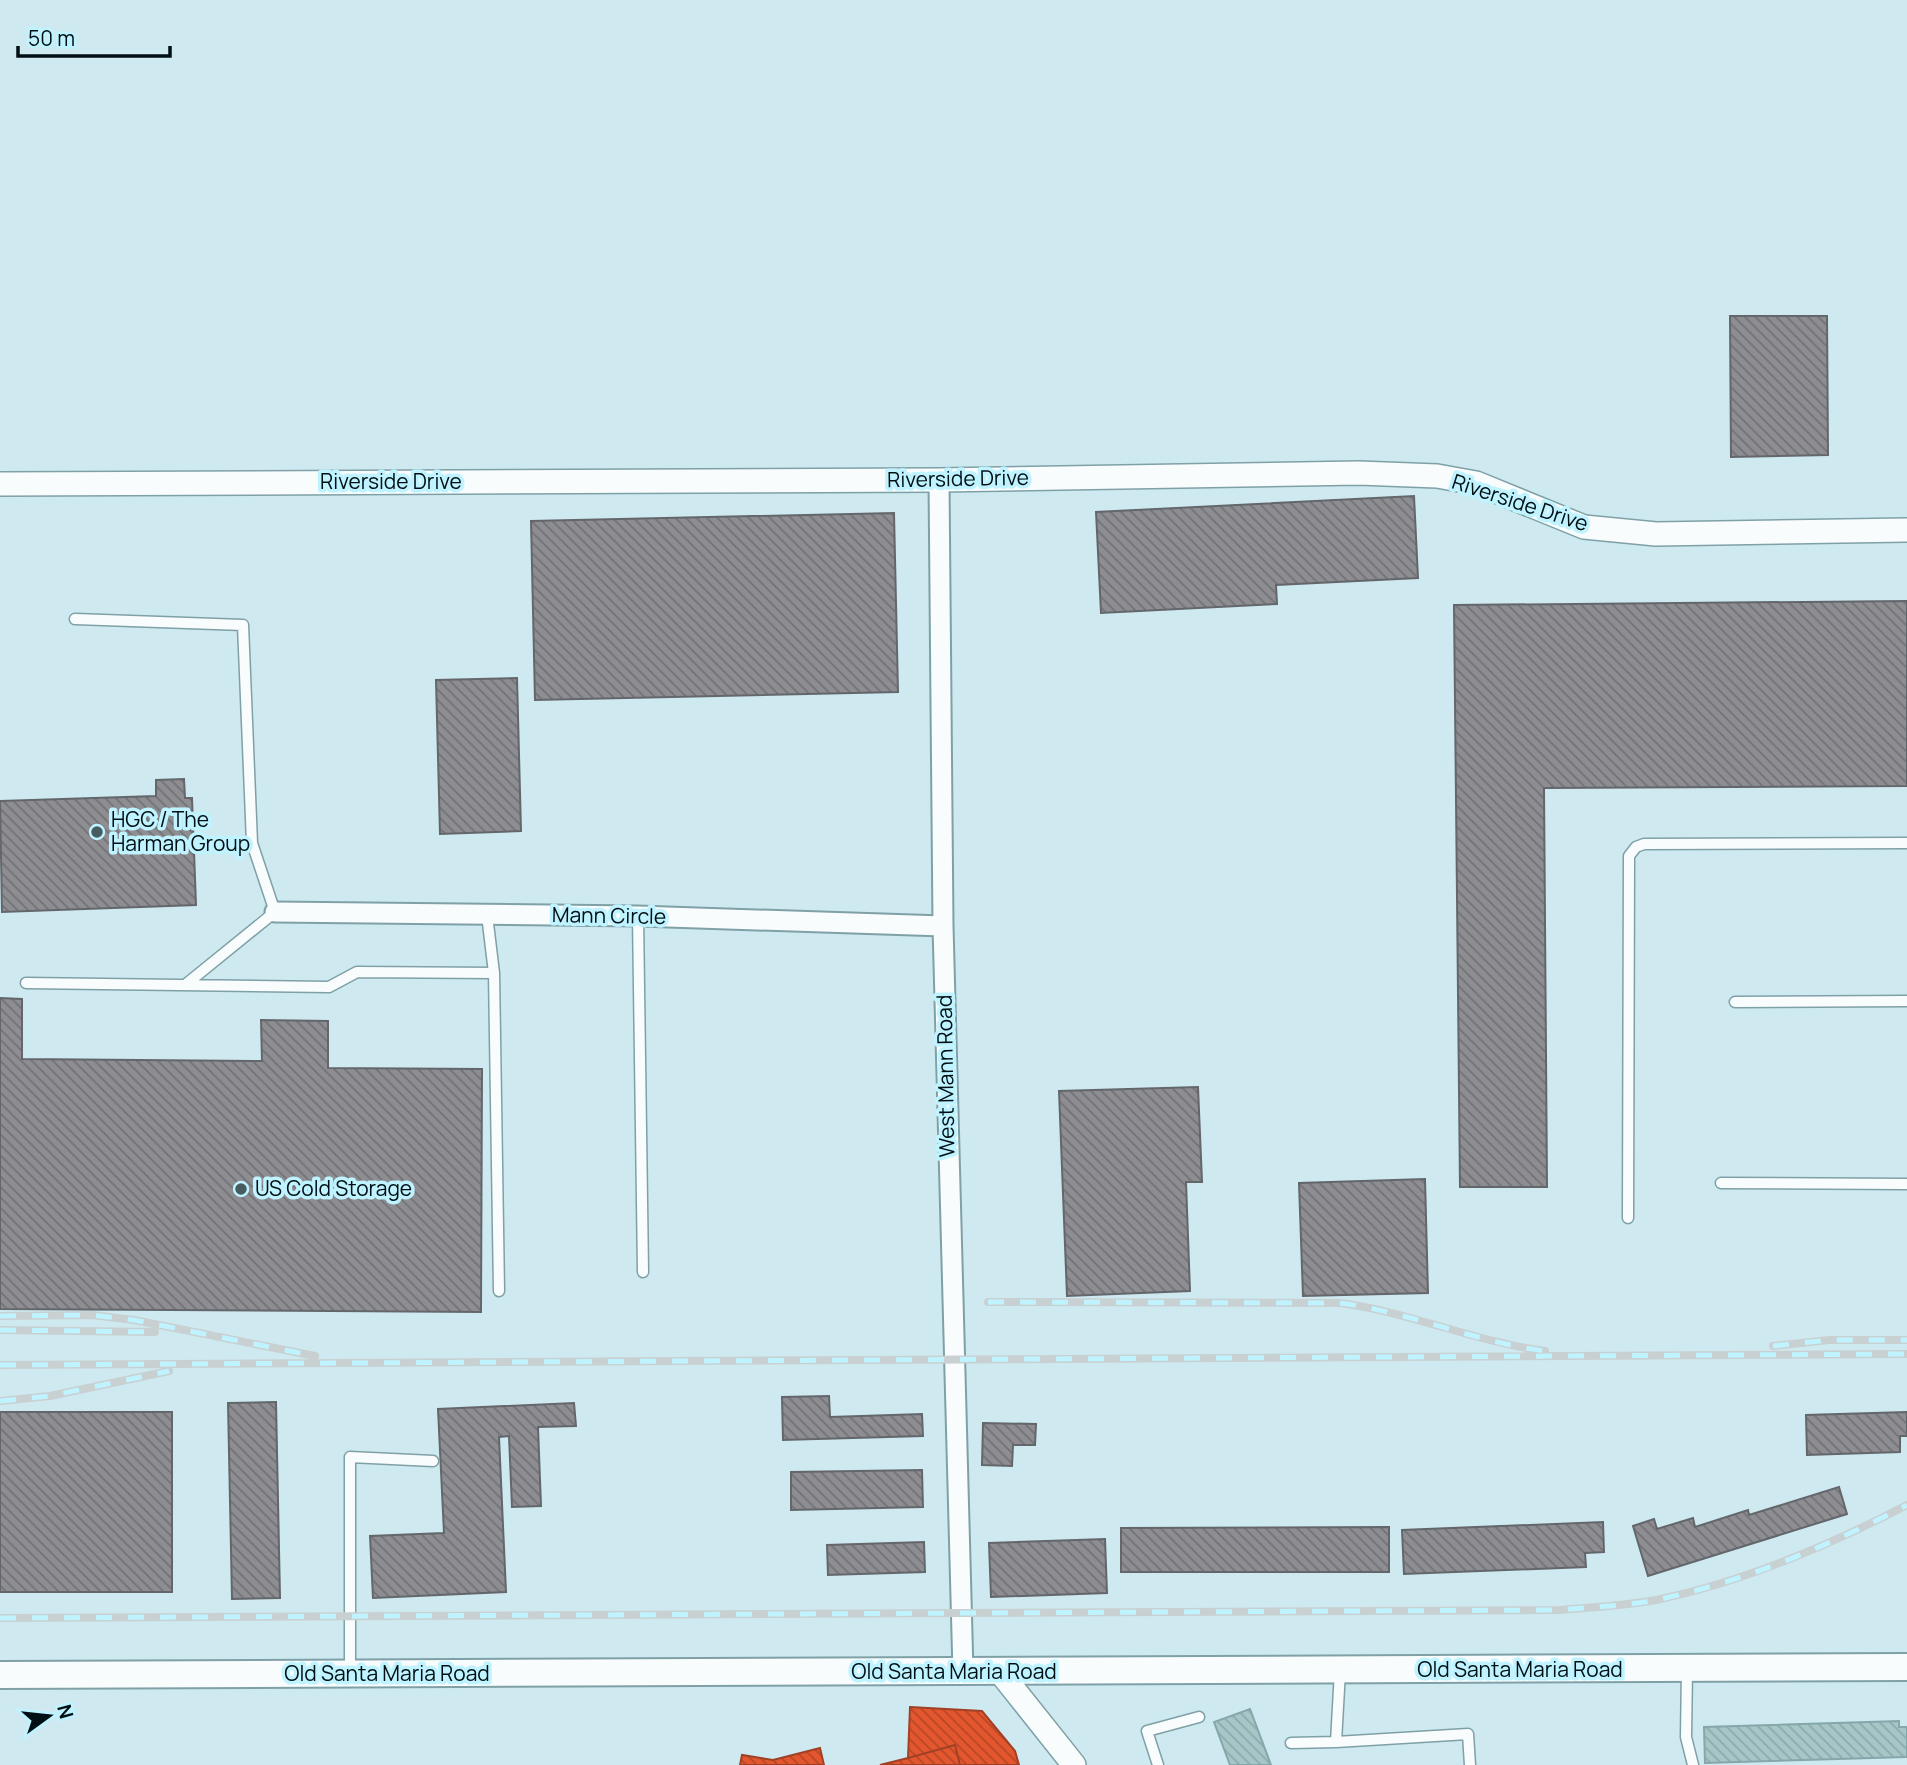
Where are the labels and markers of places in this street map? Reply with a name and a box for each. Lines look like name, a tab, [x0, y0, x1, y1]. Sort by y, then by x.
place label: HGC / The Harman Group	[111, 805, 250, 857]
marker: HGC / The Harman Group	[89, 824, 105, 840]
place label: US Cold Storage	[255, 1174, 412, 1202]
marker: US Cold Storage	[233, 1181, 249, 1197]

